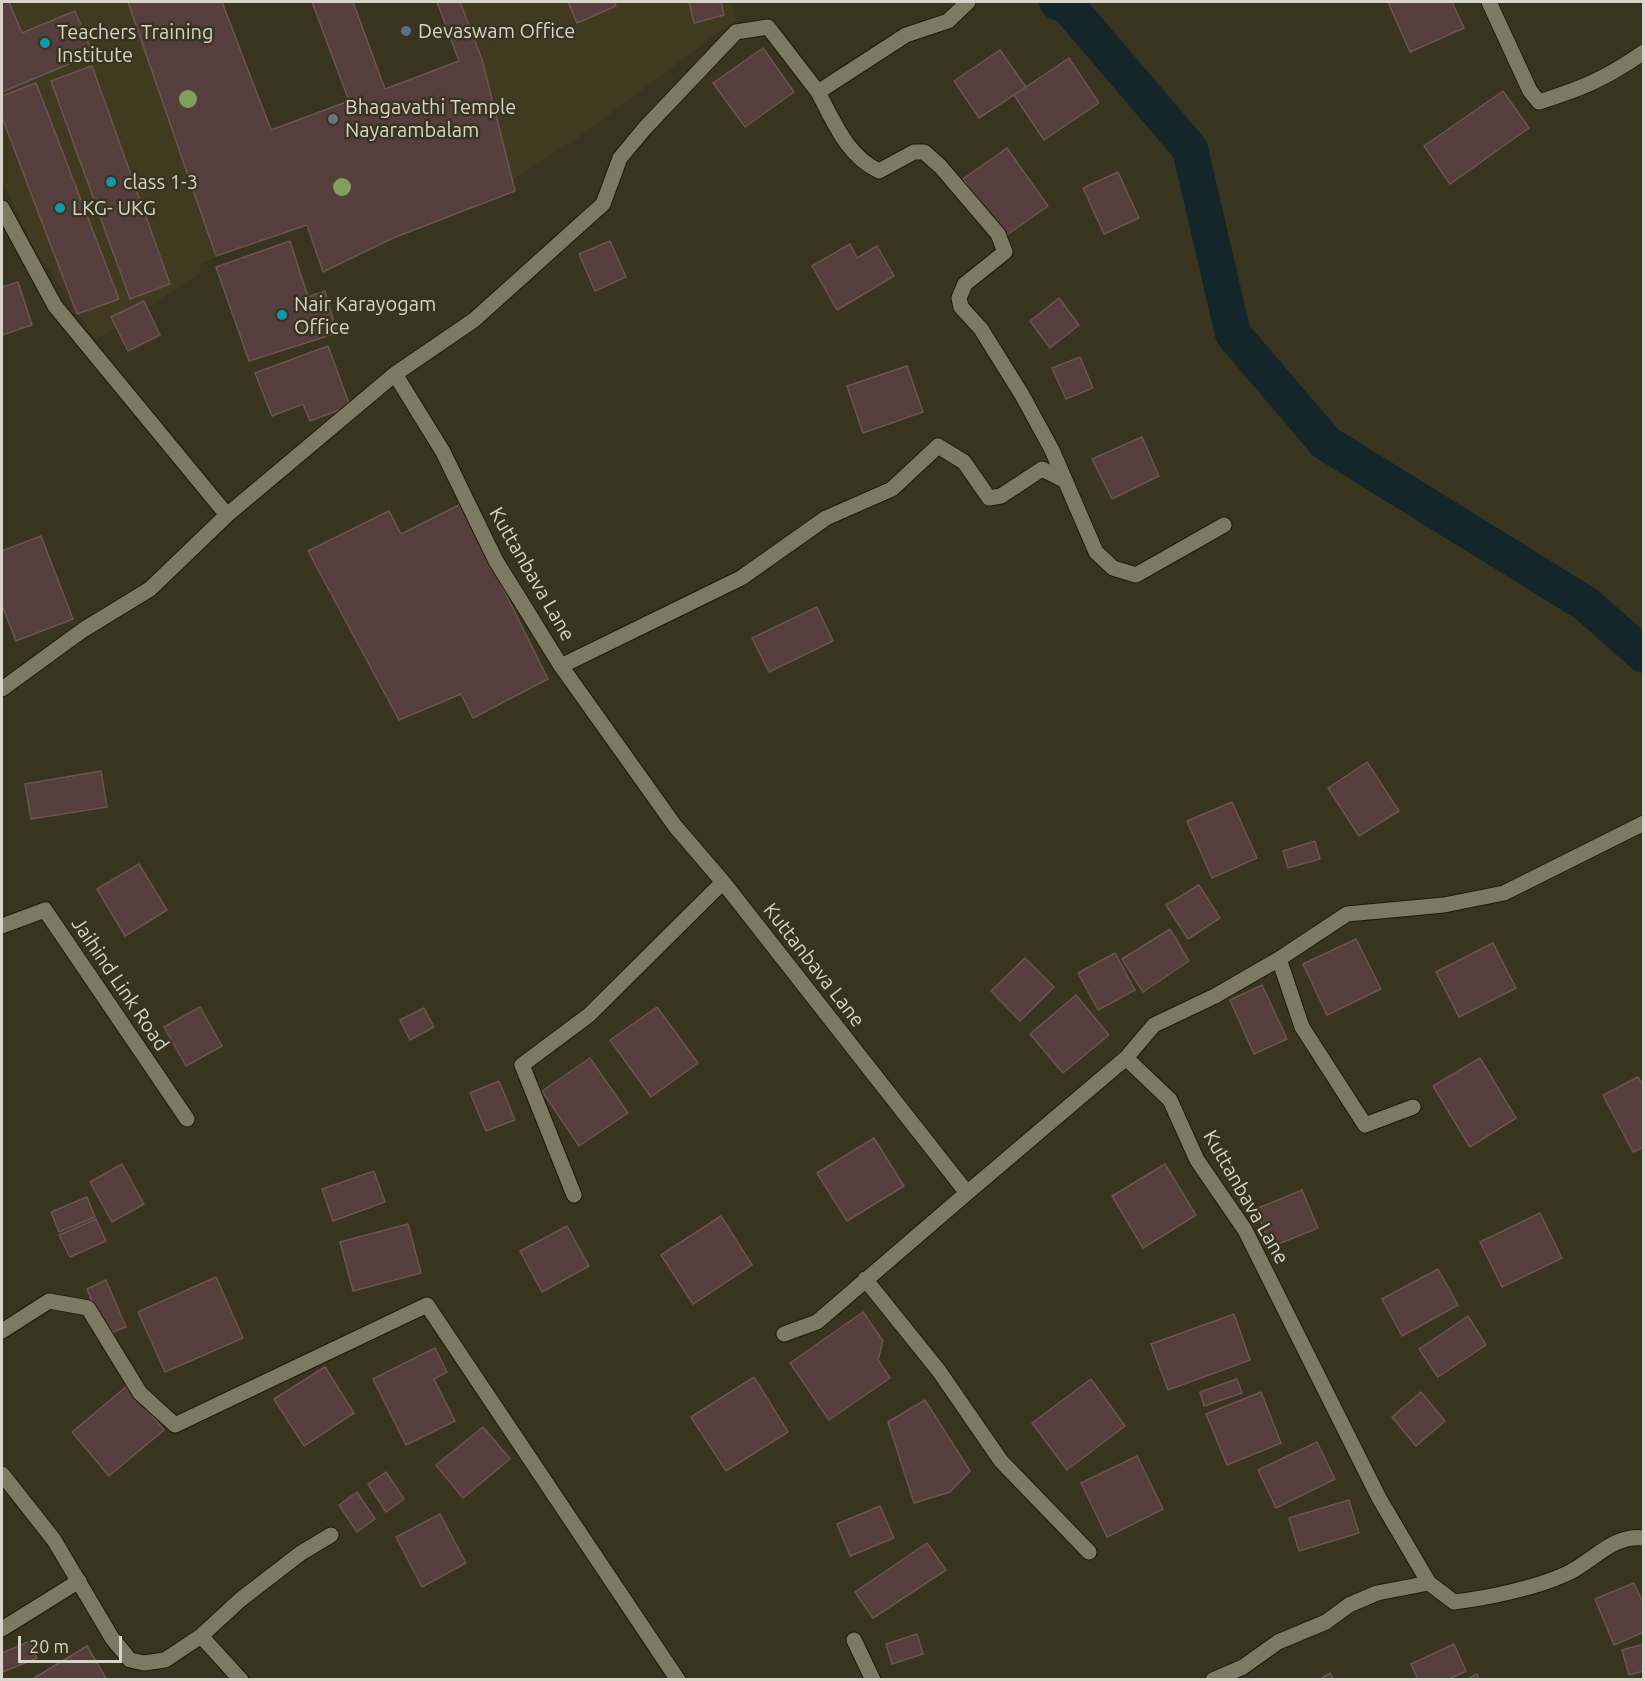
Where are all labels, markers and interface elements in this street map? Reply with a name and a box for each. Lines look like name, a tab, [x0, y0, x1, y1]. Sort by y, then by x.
place label: Devaswam Office	[418, 19, 575, 43]
place label: Teachers Training Institute	[57, 20, 213, 67]
marker: Devaswam Office	[399, 24, 413, 38]
marker: Teachers Training Institute	[38, 36, 52, 50]
place label: Bhagavathi Temple Nayarambalam	[345, 95, 516, 142]
marker: Bhagavathi Temple Nayarambalam	[326, 112, 340, 126]
place label: class 1-3	[123, 170, 198, 194]
marker: class 1-3	[104, 175, 118, 189]
place label: LKG- UKG	[72, 196, 156, 220]
marker: LKG- UKG	[53, 201, 67, 215]
place label: Nair Karayogam Office	[294, 292, 436, 339]
marker: Nair Karayogam Office	[275, 308, 289, 322]
street label: Kuttanbava Lane	[484, 503, 580, 645]
street label: Kuttanbava Lane	[758, 898, 870, 1032]
street label: Jaihind Link Road	[66, 913, 174, 1055]
street label: Kuttanbava Lane	[1198, 1126, 1294, 1268]
scale bar	[21, 1624, 124, 1662]
text: 20 m	[29, 1636, 69, 1656]

